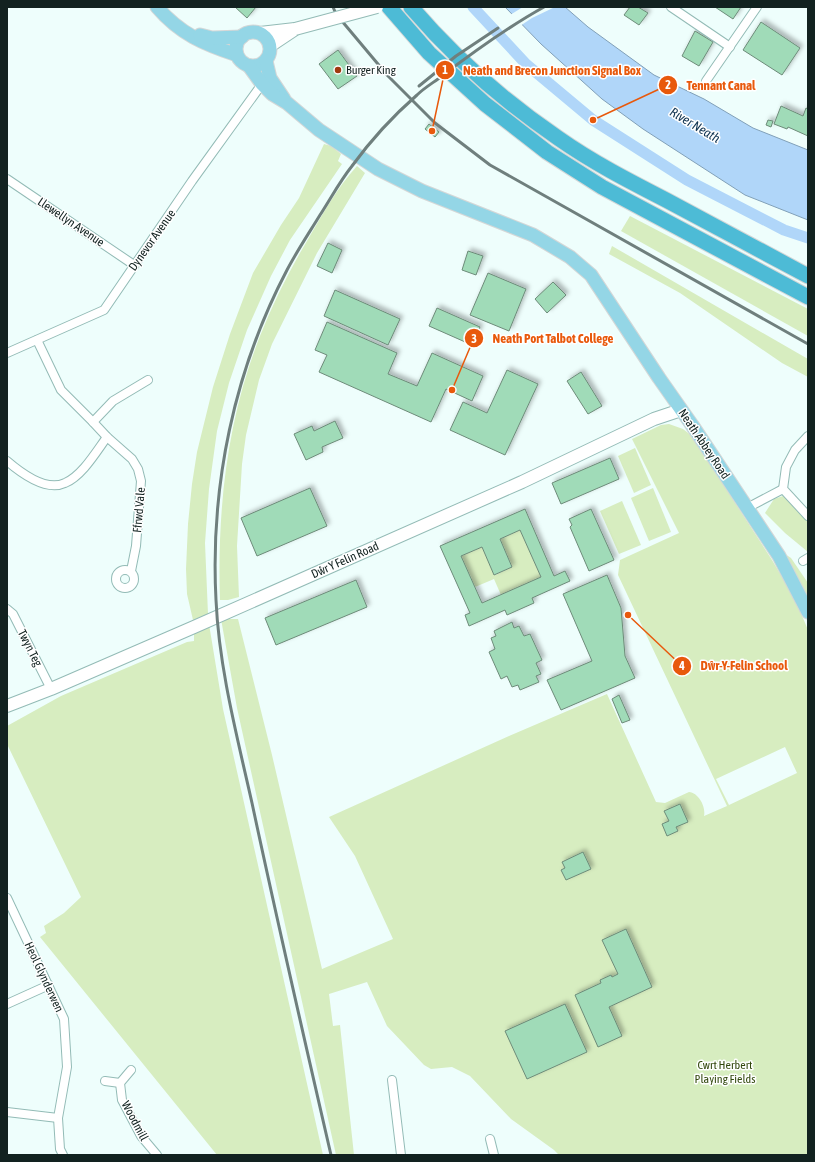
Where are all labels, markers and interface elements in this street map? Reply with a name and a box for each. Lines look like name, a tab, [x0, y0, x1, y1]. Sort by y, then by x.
callout: Neath and Brecon Junction Signal Box	[435, 57, 649, 82]
place label: Burger King	[346, 63, 397, 77]
text: 1	[442, 63, 448, 77]
text: Neath and Brecon Junction Signal Box	[463, 63, 642, 78]
marker: Burger King	[333, 65, 343, 75]
callout: Tennant Canal	[658, 73, 763, 98]
text: 2	[665, 78, 671, 92]
text: Tennant Canal	[686, 78, 756, 93]
water label: River Neath	[667, 104, 723, 146]
street label: Llewellyn Avenue	[35, 195, 107, 249]
street label: Dynevor Avenue	[126, 207, 178, 273]
callout: Neath Port Talbot College	[464, 326, 621, 351]
text: Neath Port Talbot College	[493, 331, 614, 346]
text: 3	[471, 332, 477, 346]
street label: Neath Abbey Road	[676, 406, 732, 482]
street label: Ffrwd Vale	[130, 487, 148, 533]
street label: Dŵr Y Felin Road	[309, 539, 381, 581]
street label: Twyn Teg	[15, 627, 46, 670]
callout: Dŵr-Y-Felin School	[672, 653, 795, 678]
text: Dŵr-Y-Felin School	[700, 658, 788, 673]
text: 4	[678, 659, 685, 673]
street label: Heol Glynderwen	[22, 940, 66, 1014]
park label: Cwrt Herbert Playing Fields	[695, 1058, 756, 1086]
street label: Woodmill	[119, 1099, 152, 1144]

